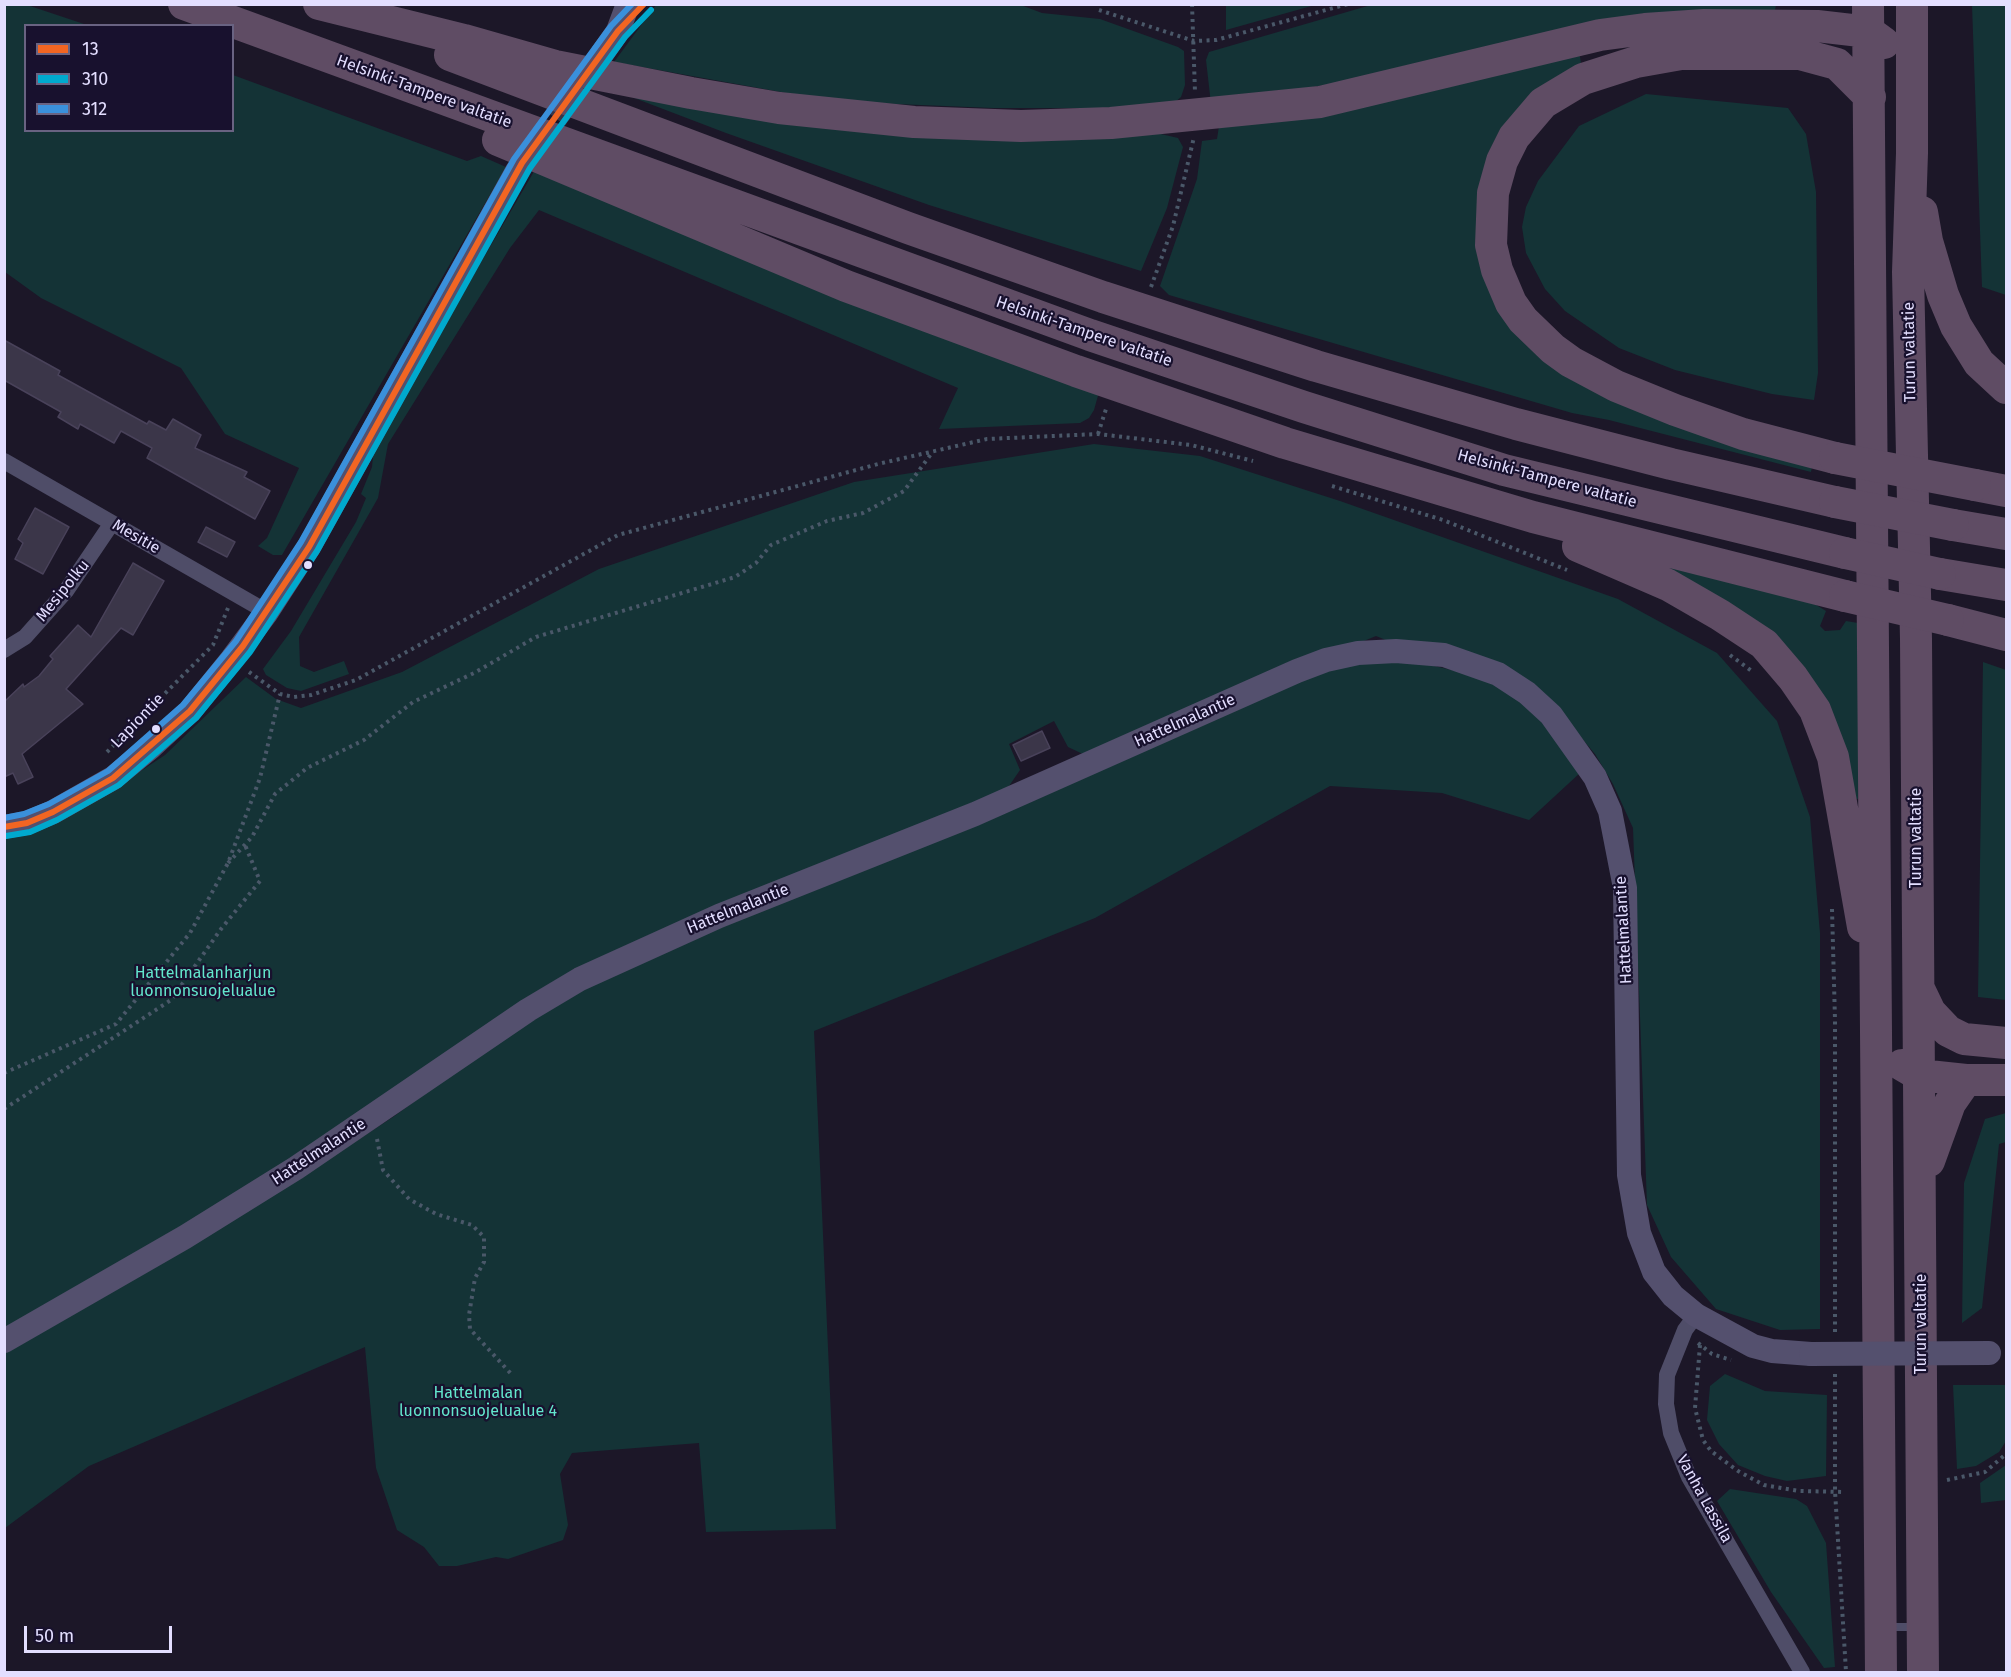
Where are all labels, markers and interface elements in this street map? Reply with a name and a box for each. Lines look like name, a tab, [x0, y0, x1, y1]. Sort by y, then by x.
legend	[24, 24, 234, 132]
text: 13	[82, 38, 99, 60]
street label: Helsinki-Tampere valtatie	[334, 51, 514, 133]
text: 310	[82, 68, 108, 90]
text: 312	[82, 98, 107, 120]
street label: Helsinki-Tampere valtatie	[993, 293, 1175, 371]
street label: Turun valtatie	[1900, 302, 1920, 402]
street label: Helsinki-Tampere valtatie	[1455, 446, 1639, 512]
street label: Mesitie	[109, 516, 163, 558]
street label: Mesipolku	[32, 556, 94, 626]
unlabelled marker	[302, 559, 314, 571]
street label: Lapiontie	[107, 690, 169, 752]
street label: Hattelmalantie	[1132, 690, 1238, 752]
unlabelled marker	[150, 723, 162, 735]
street label: Turun valtatie	[1907, 788, 1927, 888]
street label: Hattelmalantie	[1612, 875, 1636, 985]
street label: Hattelmalantie	[684, 880, 792, 938]
park label: Hattelmalanharjun luonnonsuojelualue	[130, 964, 276, 1002]
street label: Hattelmalantie	[268, 1114, 370, 1190]
street label: Turun valtatie	[1912, 1274, 1932, 1374]
park label: Hattelmalan luonnonsuojelualue 4	[399, 1384, 557, 1422]
street label: Vanha Lassila	[1672, 1452, 1736, 1546]
scale bar	[27, 1614, 176, 1652]
text: 50 m	[35, 1625, 74, 1647]

